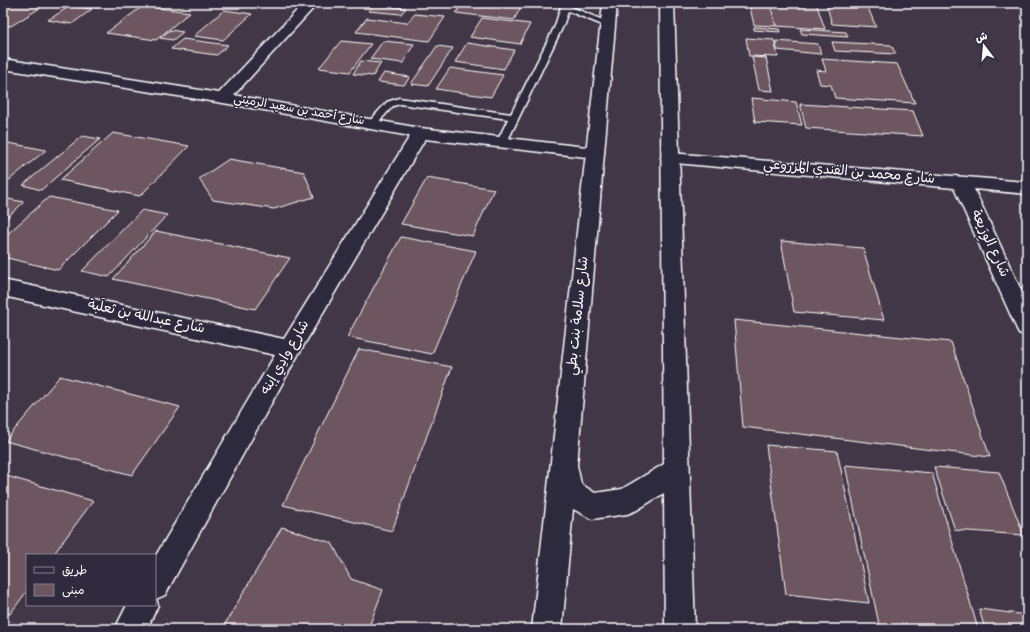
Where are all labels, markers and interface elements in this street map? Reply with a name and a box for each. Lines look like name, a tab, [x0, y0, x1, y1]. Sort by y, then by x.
north arrow	[964, 26, 1004, 66]
text: ش	[974, 31, 989, 46]
street label: شارع أحمد بن سعيد الرميثي	[232, 91, 366, 131]
street label: شارع محمد بن الفندي المزروعي	[762, 157, 935, 191]
street label: شارع الوِرَيعة	[965, 208, 1012, 281]
street label: شارع سلامة بنت بطي	[564, 256, 596, 377]
street label: شارع عبدالله بن ثعلَبة	[86, 294, 207, 339]
street label: شارع وادِي إبنه	[258, 318, 314, 398]
legend	[26, 554, 156, 606]
text: طريق	[62, 565, 87, 579]
text: مبنى	[62, 585, 85, 599]

